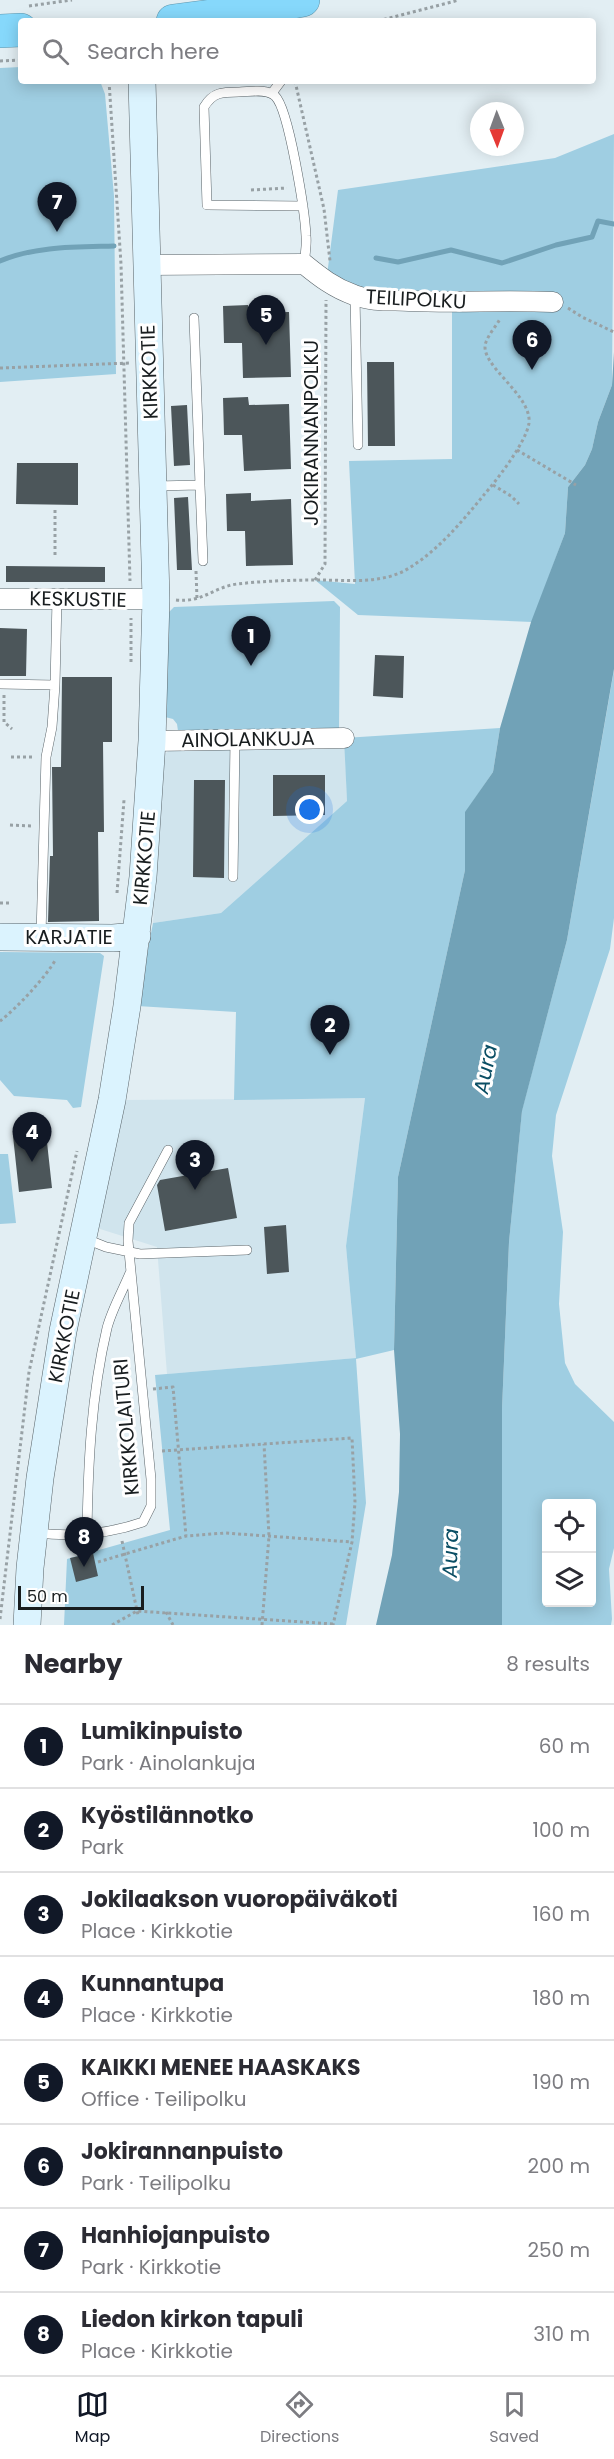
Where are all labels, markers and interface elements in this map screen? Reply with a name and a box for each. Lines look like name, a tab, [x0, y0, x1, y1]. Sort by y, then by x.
search box	[18, 18, 596, 84]
icon: search	[39, 35, 72, 68]
text: Search here	[87, 36, 220, 67]
north arrow	[470, 102, 524, 156]
pin: 7	[38, 182, 76, 232]
street label: TEILIPOLKU	[365, 282, 467, 316]
pin: 5	[246, 296, 286, 345]
pin: 6	[512, 320, 552, 370]
street label: KIRKKOTIE	[133, 324, 165, 420]
street label: JOKIRANNANPOLKU	[297, 340, 325, 526]
street label: KESKUSTIE	[29, 584, 127, 614]
pin: 1	[232, 616, 270, 666]
street label: AINOLANKUJA	[181, 724, 315, 754]
your location	[295, 795, 324, 824]
street label: KIRKKOTIE	[126, 810, 162, 906]
street label: KARJATIE	[25, 923, 113, 951]
pin: 2	[310, 1006, 350, 1055]
water label: Aura	[466, 1042, 504, 1097]
pin: 4	[12, 1112, 51, 1162]
pin: 3	[176, 1140, 214, 1190]
street label: KIRKKOTIE	[41, 1287, 87, 1385]
street label: KIRKKOLAITURI	[106, 1357, 146, 1497]
map controls	[542, 1499, 596, 1607]
button: locate	[542, 1499, 596, 1553]
pin: 8	[64, 1518, 104, 1567]
water label: Aura	[435, 1528, 465, 1579]
button: layers	[542, 1553, 596, 1607]
scale bar	[18, 1583, 144, 1610]
text: 50 m	[27, 1585, 68, 1608]
text: Nearby	[24, 1646, 122, 1682]
text: 8 results	[506, 1650, 590, 1678]
text: Lumikinpuisto	[81, 1716, 243, 1747]
text: 1	[40, 1732, 47, 1760]
text: 60 m	[539, 1732, 590, 1760]
text: Park · Ainolankuja	[81, 1749, 256, 1777]
text: Kyöstilännotko	[81, 1800, 254, 1831]
text: 2	[38, 1816, 49, 1844]
text: 100 m	[533, 1816, 590, 1844]
text: Park	[81, 1833, 124, 1861]
text: Jokilaakson vuoropäiväkoti	[81, 1884, 398, 1915]
text: 3	[37, 1900, 50, 1928]
text: 160 m	[532, 1900, 590, 1928]
text: Place · Kirkkotie	[81, 1917, 233, 1945]
text: Kunnantupa	[81, 1968, 224, 1999]
text: 4	[37, 1984, 50, 2012]
text: 180 m	[532, 1984, 590, 2012]
text: Place · Kirkkotie	[81, 2001, 233, 2029]
text: KAIKKI MENEE HAASKAKS	[81, 2052, 360, 2083]
text: 5	[37, 2068, 50, 2096]
text: 190 m	[533, 2068, 590, 2096]
text: Office · Teilipolku	[81, 2085, 247, 2113]
text: Jokirannanpuisto	[81, 2136, 283, 2167]
text: 6	[37, 2152, 50, 2180]
text: 200 m	[527, 2152, 590, 2180]
text: Park · Teilipolku	[81, 2169, 231, 2197]
text: Hanhiojanpuisto	[81, 2220, 270, 2251]
text: 7	[38, 2236, 49, 2264]
text: 250 m	[527, 2236, 590, 2264]
text: Park · Kirkkotie	[81, 2253, 221, 2281]
text: Liedon kirkon tapuli	[81, 2304, 303, 2335]
text: 8	[37, 2320, 50, 2348]
text: 310 m	[533, 2320, 590, 2348]
text: Place · Kirkkotie	[81, 2337, 233, 2365]
tab: Map	[75, 2388, 110, 2449]
tab: Directions	[260, 2388, 339, 2449]
tab: Saved	[489, 2388, 539, 2449]

